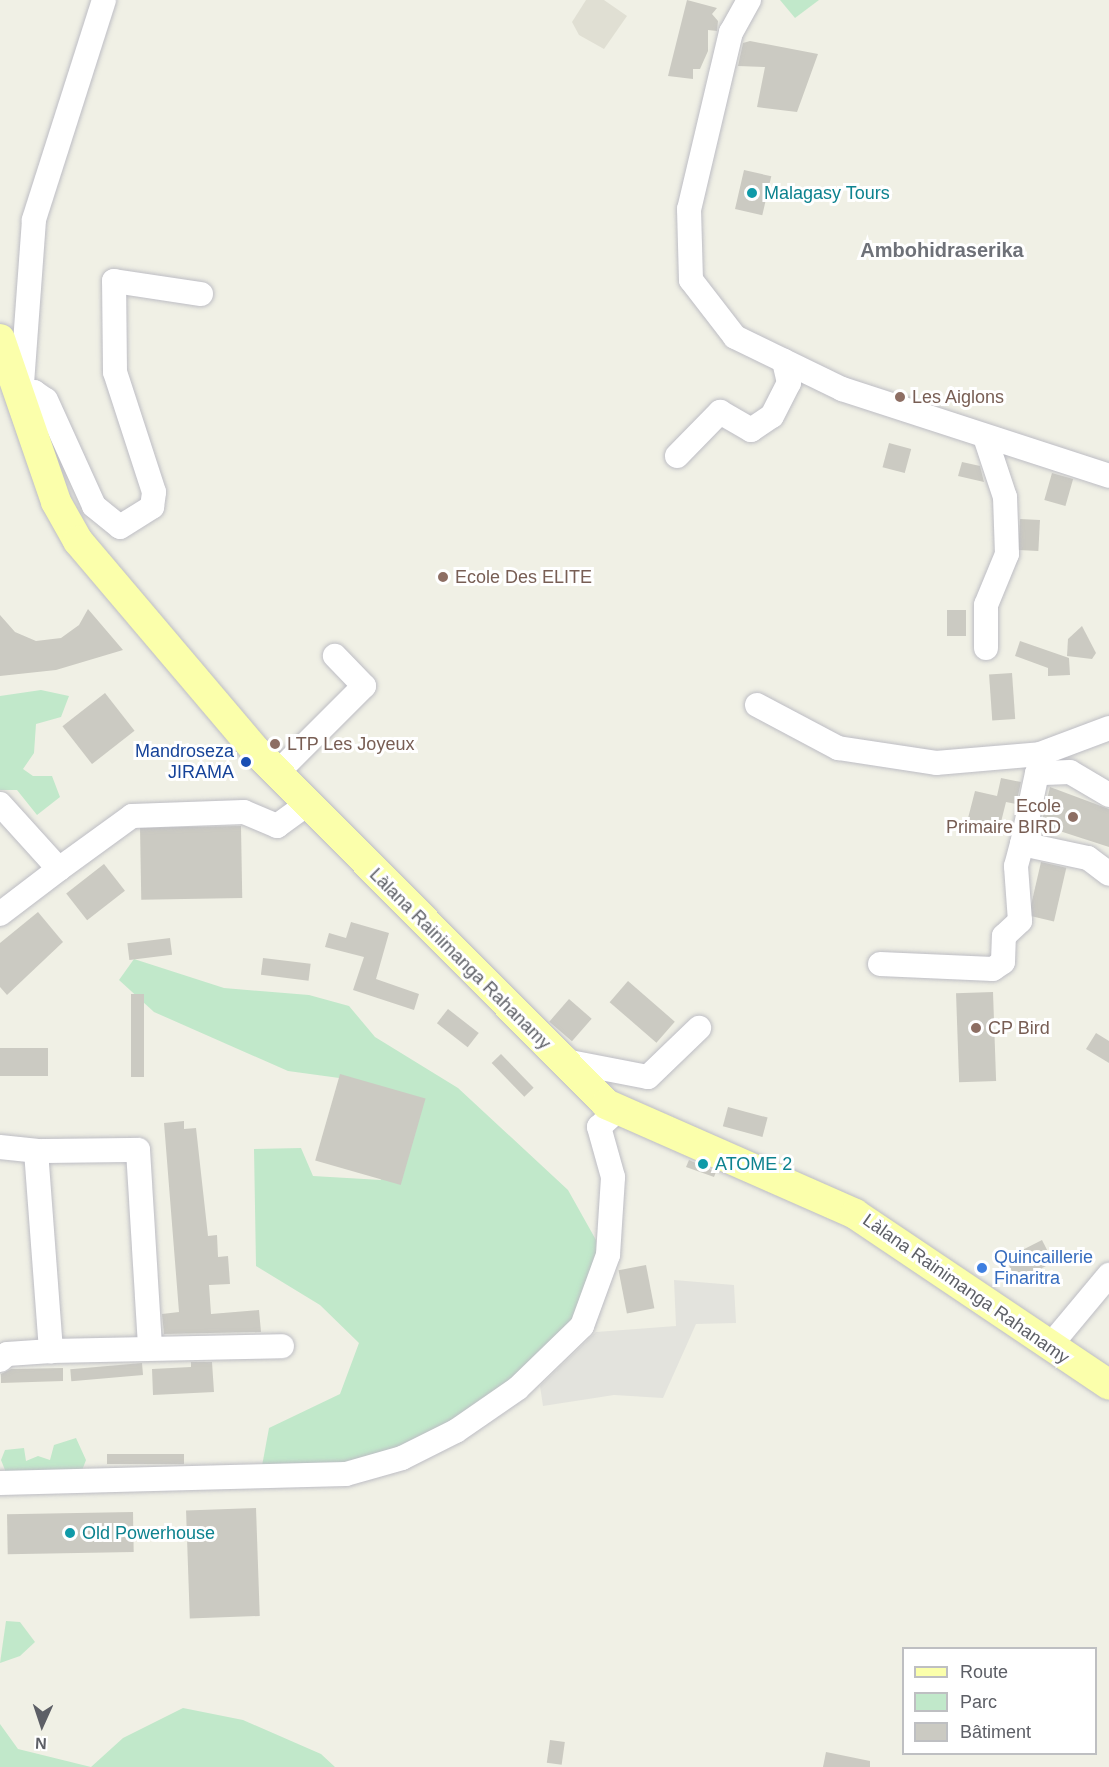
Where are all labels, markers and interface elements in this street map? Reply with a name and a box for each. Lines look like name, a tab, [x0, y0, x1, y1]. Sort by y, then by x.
place label: Malagasy Tours	[764, 182, 890, 204]
marker: Malagasy Tours	[745, 186, 759, 200]
district label: Ambohidraserika	[860, 238, 1024, 262]
place label: Les Aiglons	[912, 386, 1005, 408]
marker: Les Aiglons	[893, 390, 907, 404]
place label: Ecole Des ELITE	[455, 566, 592, 588]
marker: Ecole Des ELITE	[436, 570, 450, 584]
place label: LTP Les Joyeux	[287, 733, 415, 755]
marker: LTP Les Joyeux	[268, 737, 282, 751]
place label: Mandroseza JIRAMA	[135, 741, 234, 783]
marker: Mandroseza JIRAMA	[239, 755, 253, 769]
place label: Ecole Primaire BIRD	[946, 796, 1061, 838]
marker: Ecole Primaire BIRD	[1066, 810, 1080, 824]
street label: Làlana Rainimanga Rahanamy	[365, 864, 555, 1054]
place label: CP Bird	[988, 1017, 1050, 1039]
marker: CP Bird	[969, 1021, 983, 1035]
place label: ATOME 2	[715, 1153, 792, 1175]
marker: ATOME 2	[696, 1157, 710, 1171]
street label: Làlana Rainimanga Rahanamy	[859, 1209, 1073, 1369]
place label: Quincaillerie Finaritra	[994, 1247, 1093, 1290]
marker: Quincaillerie Finaritra	[975, 1261, 989, 1275]
place label: Old Powerhouse	[82, 1522, 215, 1544]
marker: Old Powerhouse	[63, 1526, 77, 1540]
legend	[902, 1647, 1097, 1755]
text: Route	[960, 1662, 1008, 1682]
text: Parc	[960, 1692, 997, 1712]
north arrow	[12, 1695, 72, 1755]
text: Bâtiment	[960, 1722, 1031, 1742]
text: N	[35, 1735, 47, 1752]

